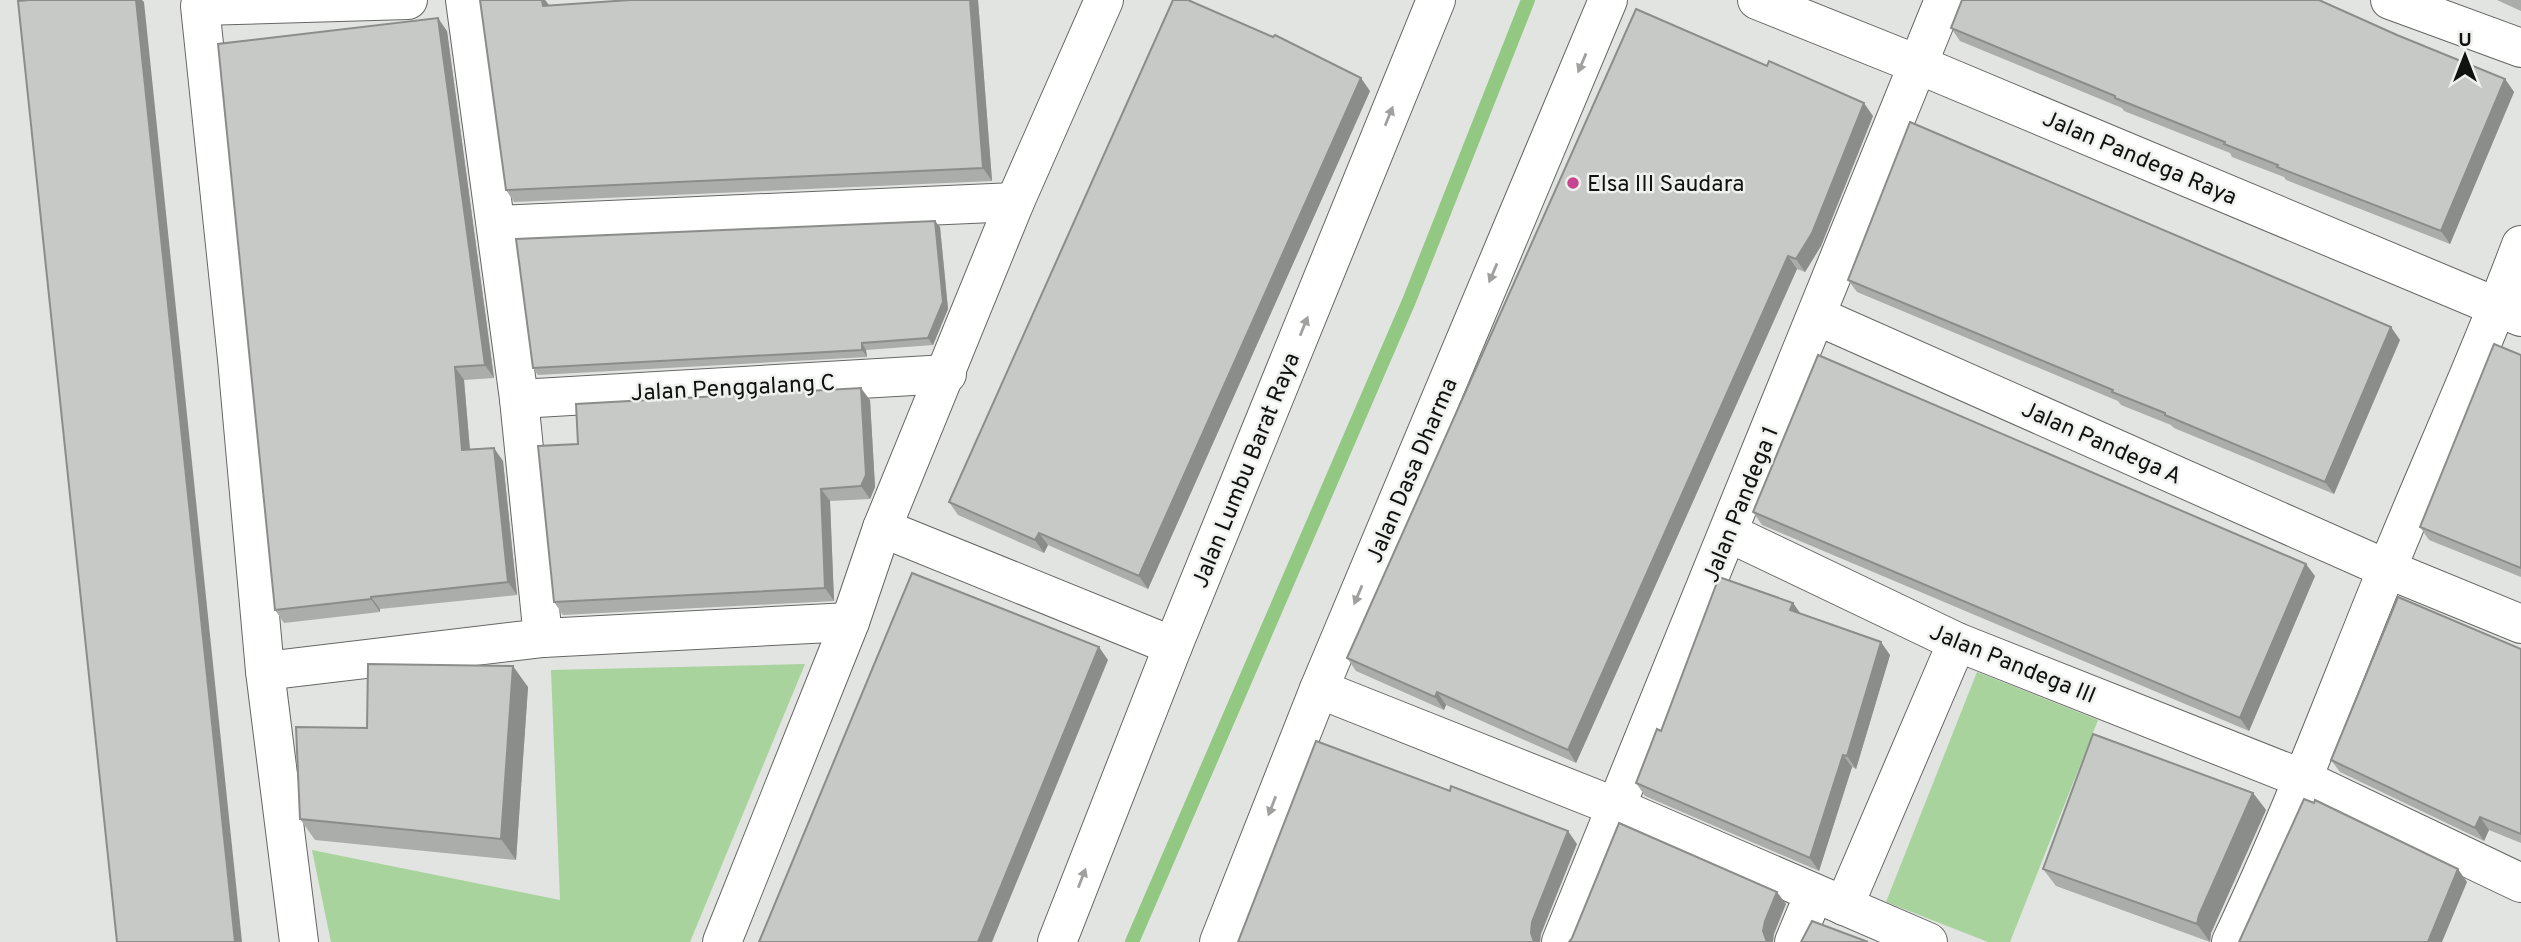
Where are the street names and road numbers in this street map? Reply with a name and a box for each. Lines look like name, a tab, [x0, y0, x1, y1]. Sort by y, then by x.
street label: Jalan Pandega Raya	[2037, 105, 2241, 213]
street label: Jalan Lumbu Barat Raya	[1187, 349, 1308, 593]
street label: Jalan Penggalang C	[630, 370, 836, 409]
street label: Jalan Dasa Dharma	[1361, 374, 1465, 568]
street label: Jalan Pandega A	[2016, 396, 2186, 493]
street label: Jalan Pandega 1	[1698, 423, 1787, 587]
street label: Jalan Pandega III	[1925, 619, 2099, 712]

